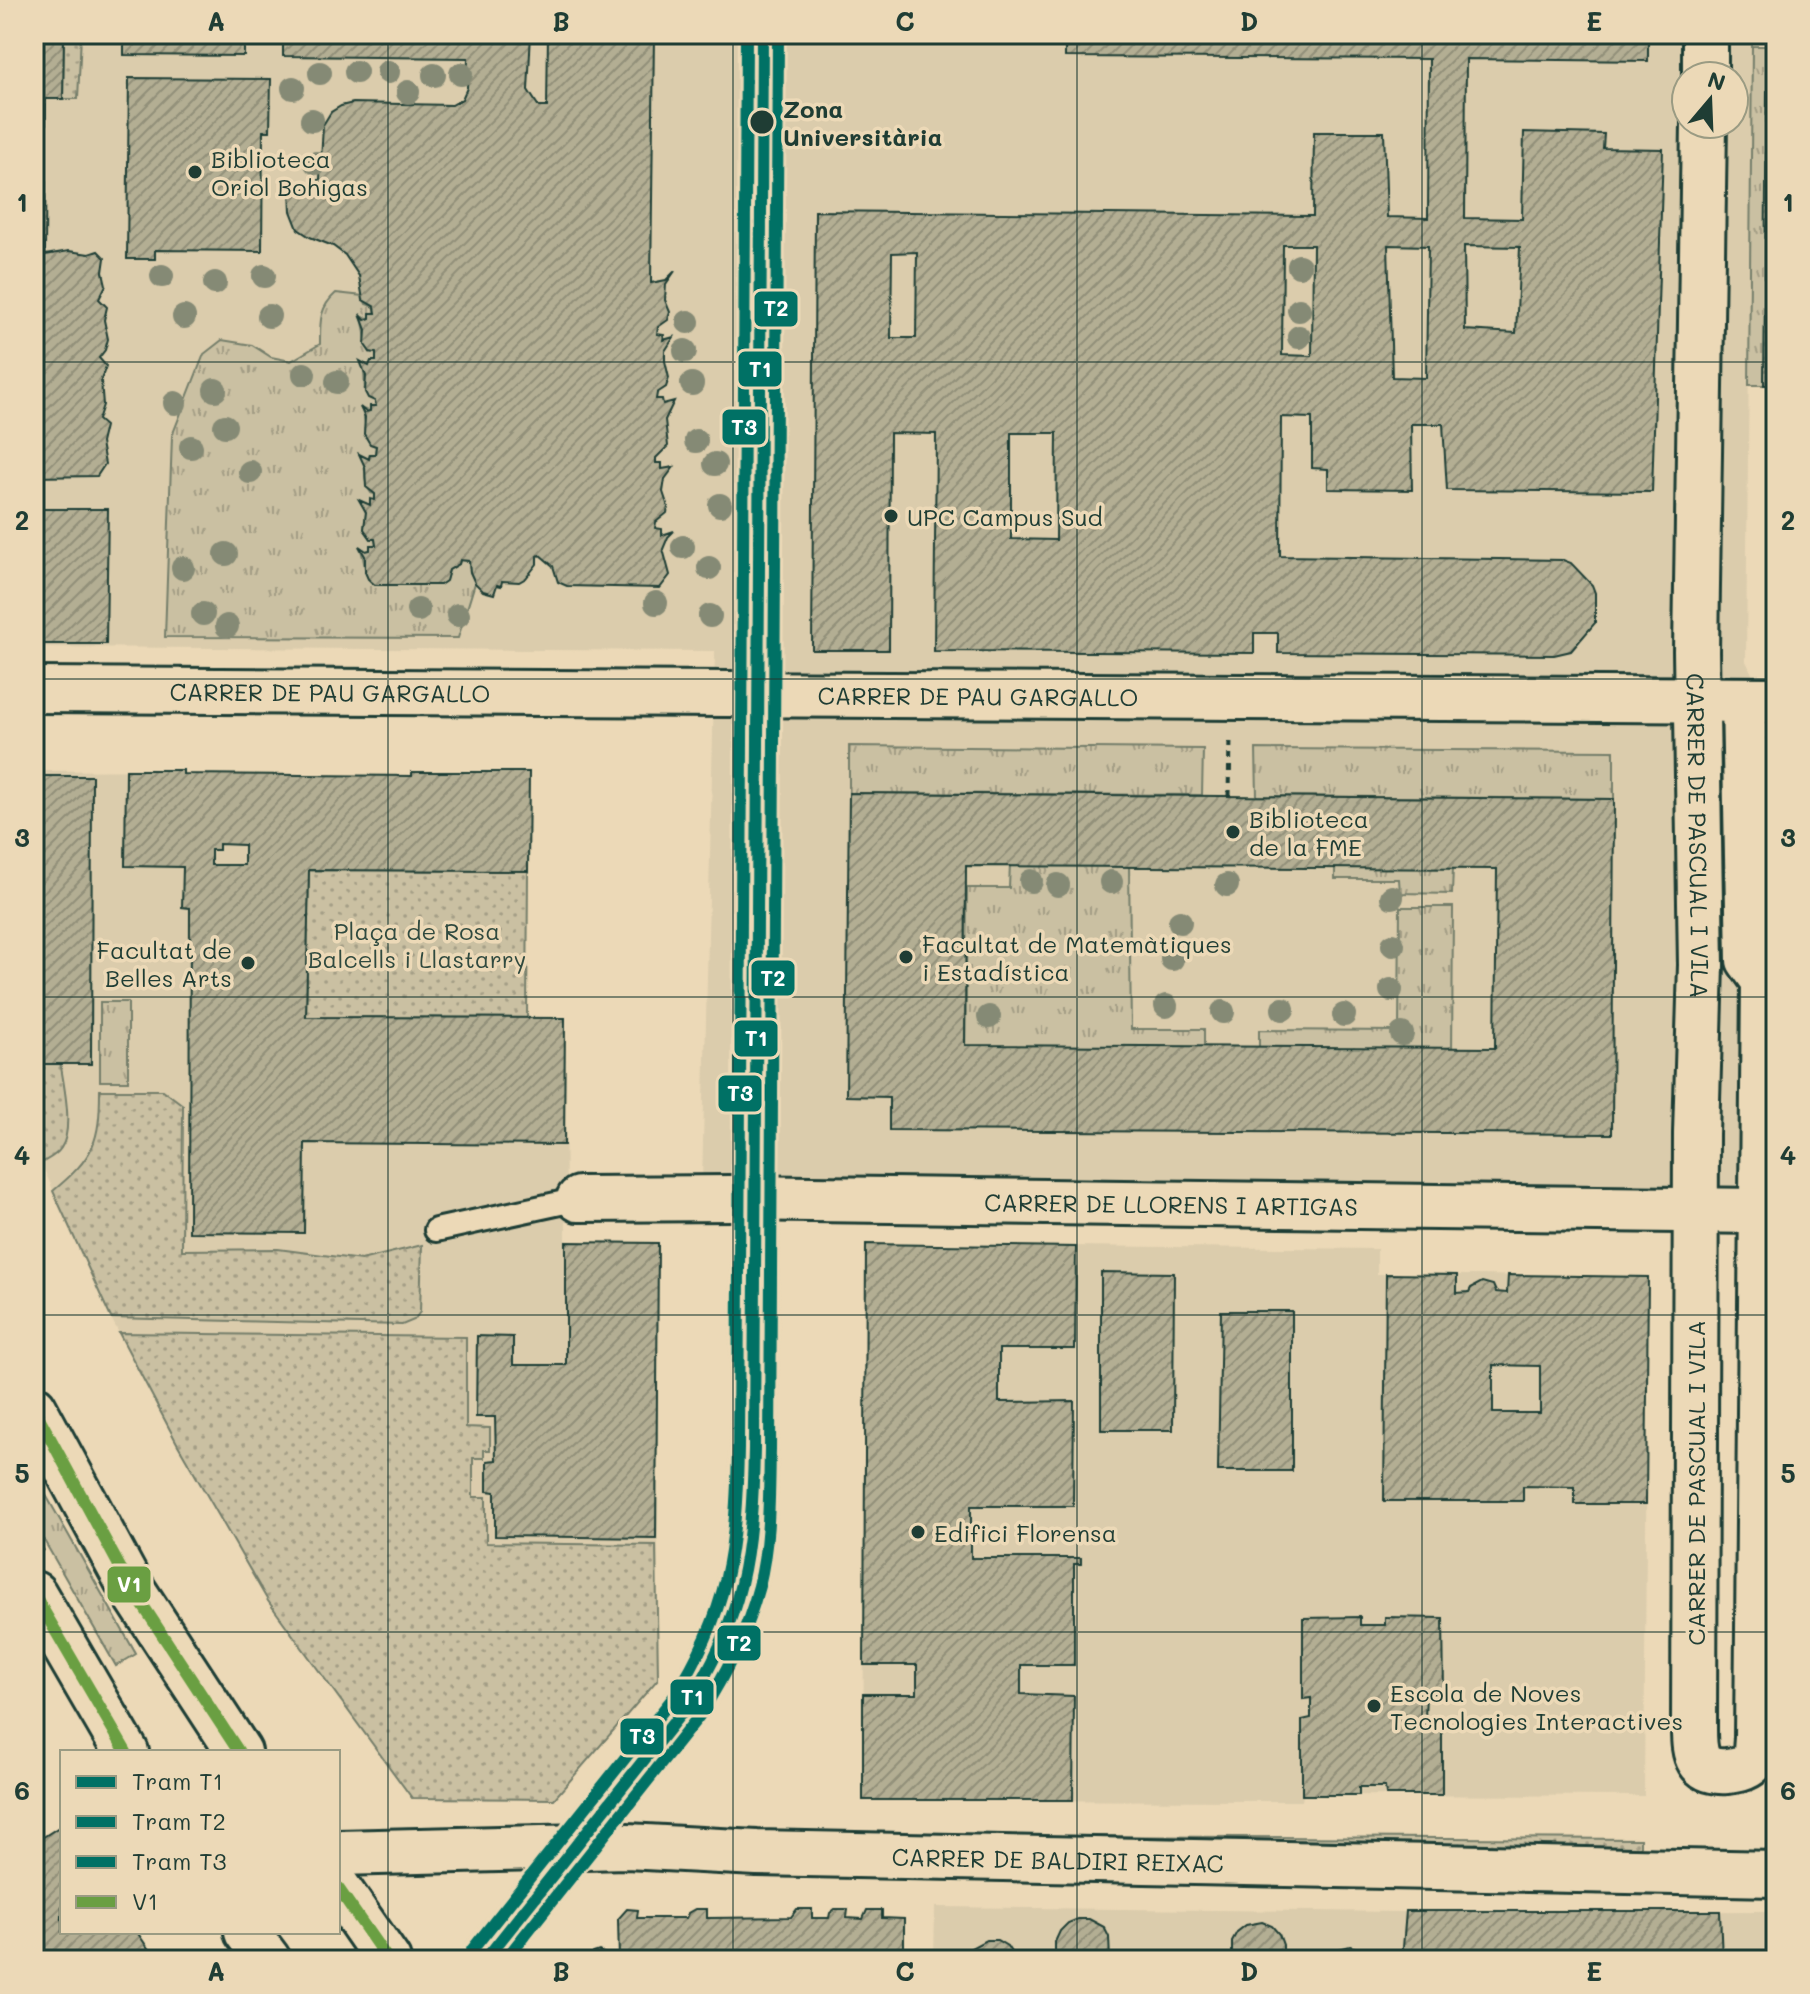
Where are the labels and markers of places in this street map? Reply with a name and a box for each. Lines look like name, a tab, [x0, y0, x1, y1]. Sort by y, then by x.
place label: Zona Universitària	[783, 93, 943, 152]
marker: Zona Universitària	[748, 108, 776, 136]
place label: Biblioteca Oriol Bohigas	[211, 143, 368, 202]
marker: Biblioteca Oriol Bohigas	[186, 163, 204, 181]
place label: UPC Campus Sud	[907, 501, 1103, 532]
marker: UPC Campus Sud	[882, 507, 900, 525]
place label: Biblioteca de la FME	[1249, 803, 1369, 862]
marker: Biblioteca de la FME	[1224, 823, 1242, 841]
place label: Facultat de Matemàtiques i Estadística	[922, 928, 1232, 987]
place label: Facultat de Belles Arts	[97, 934, 232, 993]
marker: Facultat de Matemàtiques i Estadística	[897, 948, 915, 966]
marker: Facultat de Belles Arts	[239, 954, 257, 972]
place label: Edifici Florensa	[934, 1517, 1117, 1548]
marker: Edifici Florensa	[909, 1523, 927, 1541]
place label: Escola de Noves Tecnologies Interactives	[1390, 1677, 1683, 1736]
marker: Escola de Noves Tecnologies Interactives	[1365, 1697, 1383, 1715]

